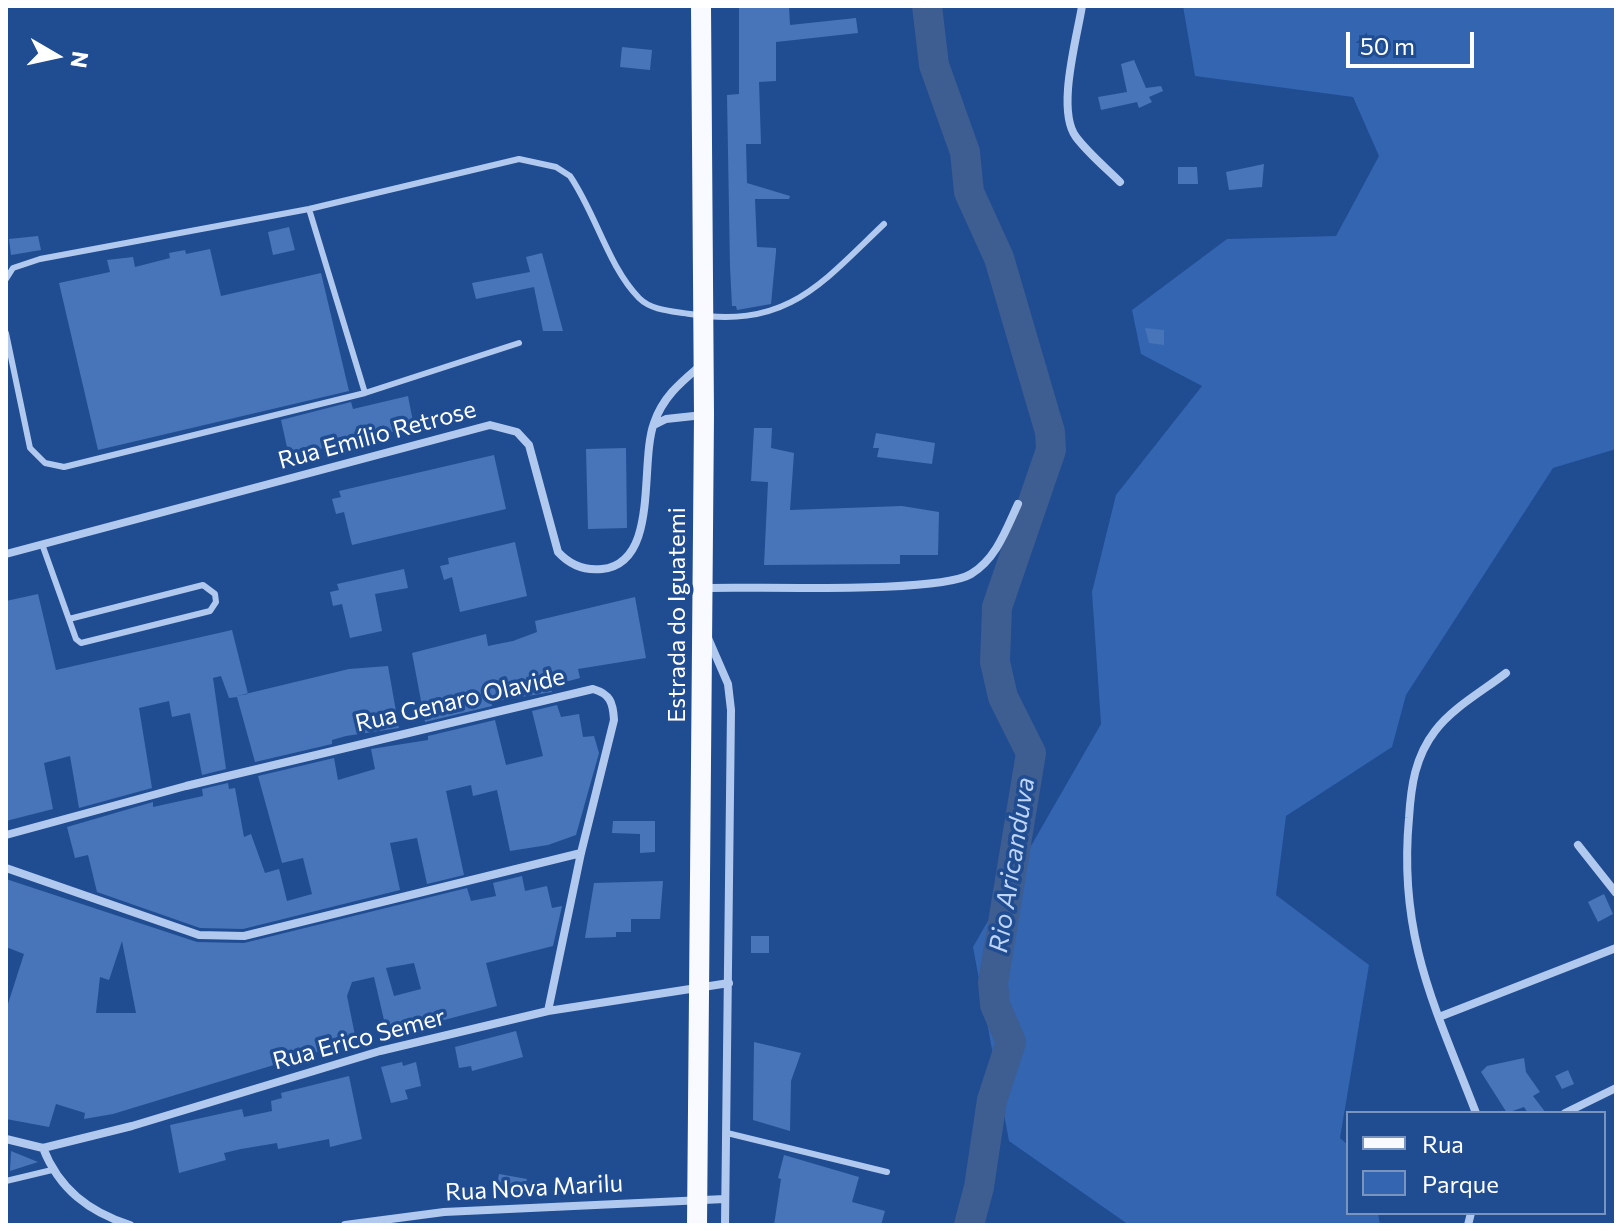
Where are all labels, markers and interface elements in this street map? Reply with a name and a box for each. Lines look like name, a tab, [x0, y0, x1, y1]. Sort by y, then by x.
north arrow	[16, 16, 96, 96]
scale bar	[1350, 16, 1478, 66]
text: 50 m	[1360, 31, 1415, 60]
text: N	[66, 50, 95, 70]
street label: Rua Emílio Retrose	[275, 395, 479, 475]
street label: Estrada do Iguatemi	[663, 507, 691, 723]
street label: Rua Genaro Olavide	[352, 662, 568, 738]
water label: Rio Aricanduva	[983, 775, 1041, 955]
street label: Rua Erico Semer	[270, 1002, 448, 1076]
legend	[1346, 1111, 1606, 1215]
text: Rua	[1422, 1129, 1464, 1158]
street label: Rua Nova Marilu	[444, 1169, 624, 1207]
text: Parque	[1422, 1169, 1499, 1198]

